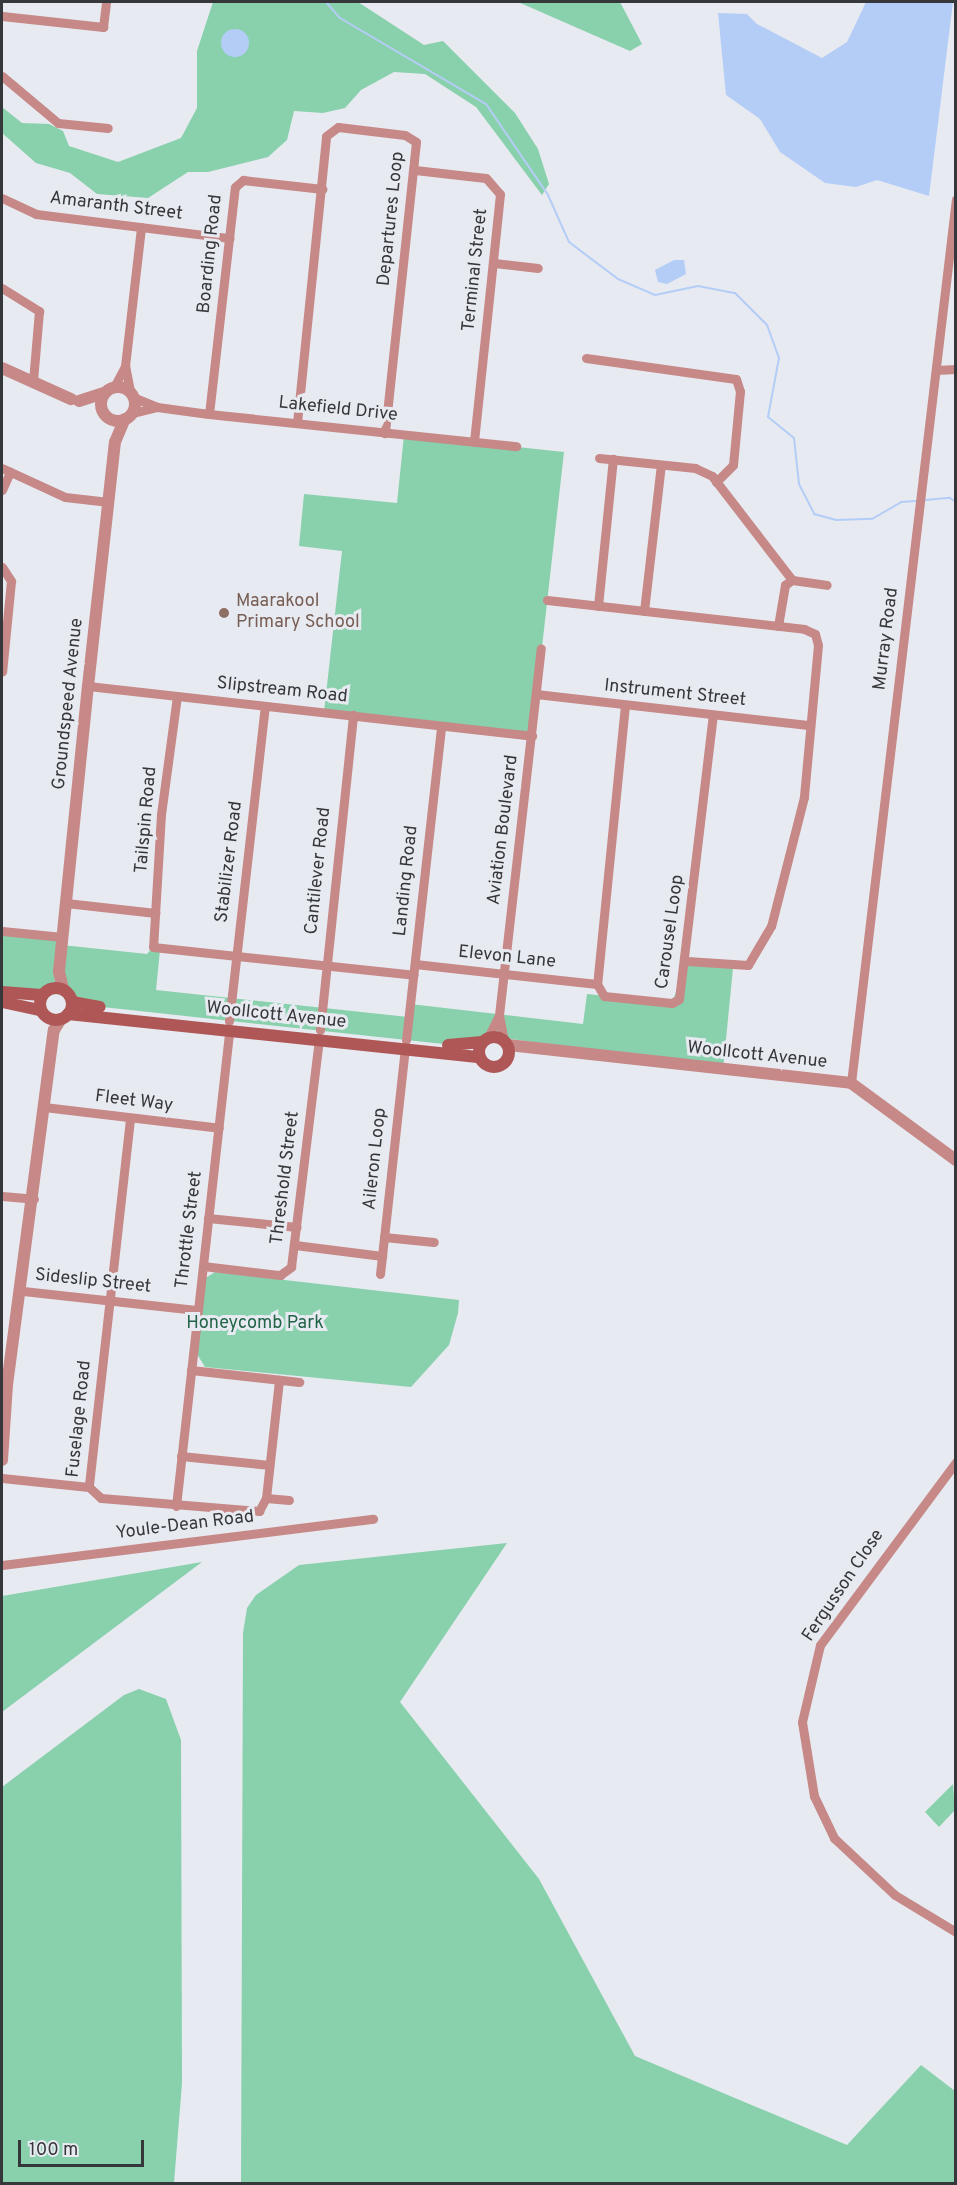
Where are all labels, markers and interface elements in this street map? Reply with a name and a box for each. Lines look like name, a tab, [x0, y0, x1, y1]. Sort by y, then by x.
street label: Departures Loop	[374, 151, 410, 287]
street label: Amaranth Street	[48, 188, 184, 226]
street label: Boarding Road	[194, 193, 228, 315]
street label: Terminal Street	[459, 207, 493, 333]
street label: Lakefield Drive	[277, 393, 399, 427]
street label: Murray Road	[870, 586, 904, 692]
place label: Maarakool Primary School	[236, 592, 360, 634]
marker: Maarakool Primary School	[217, 606, 231, 620]
street label: Groundspeed Avenue	[49, 617, 89, 791]
street label: Slipstream Road	[216, 673, 348, 709]
street label: Instrument Street	[603, 676, 747, 712]
street label: Aviation Boulevard	[484, 754, 524, 906]
street label: Tailspin Road	[132, 766, 162, 874]
street label: Stabilizer Road	[212, 800, 248, 924]
street label: Cantilever Road	[302, 806, 336, 936]
street label: Landing Road	[390, 825, 424, 937]
street label: Carousel Loop	[652, 873, 690, 991]
street label: Elevon Lane	[457, 942, 557, 974]
street label: Woollcott Avenue	[205, 998, 347, 1034]
street label: Woollcott Avenue	[686, 1038, 828, 1074]
street label: Fleet Way	[93, 1086, 175, 1118]
street label: Aileron Loop	[360, 1107, 392, 1211]
street label: Threshold Street	[267, 1110, 305, 1246]
street label: Throttle Street	[172, 1170, 208, 1290]
street label: Sideslip Street	[34, 1265, 152, 1299]
park label: Honeycomb Park	[186, 1313, 324, 1335]
street label: Fuselage Road	[63, 1359, 97, 1479]
street label: Youle-Dean Road	[115, 1507, 255, 1545]
street label: Fergusson Close	[799, 1526, 889, 1646]
scale bar	[21, 2128, 147, 2166]
text: 100 m	[29, 2139, 78, 2162]

